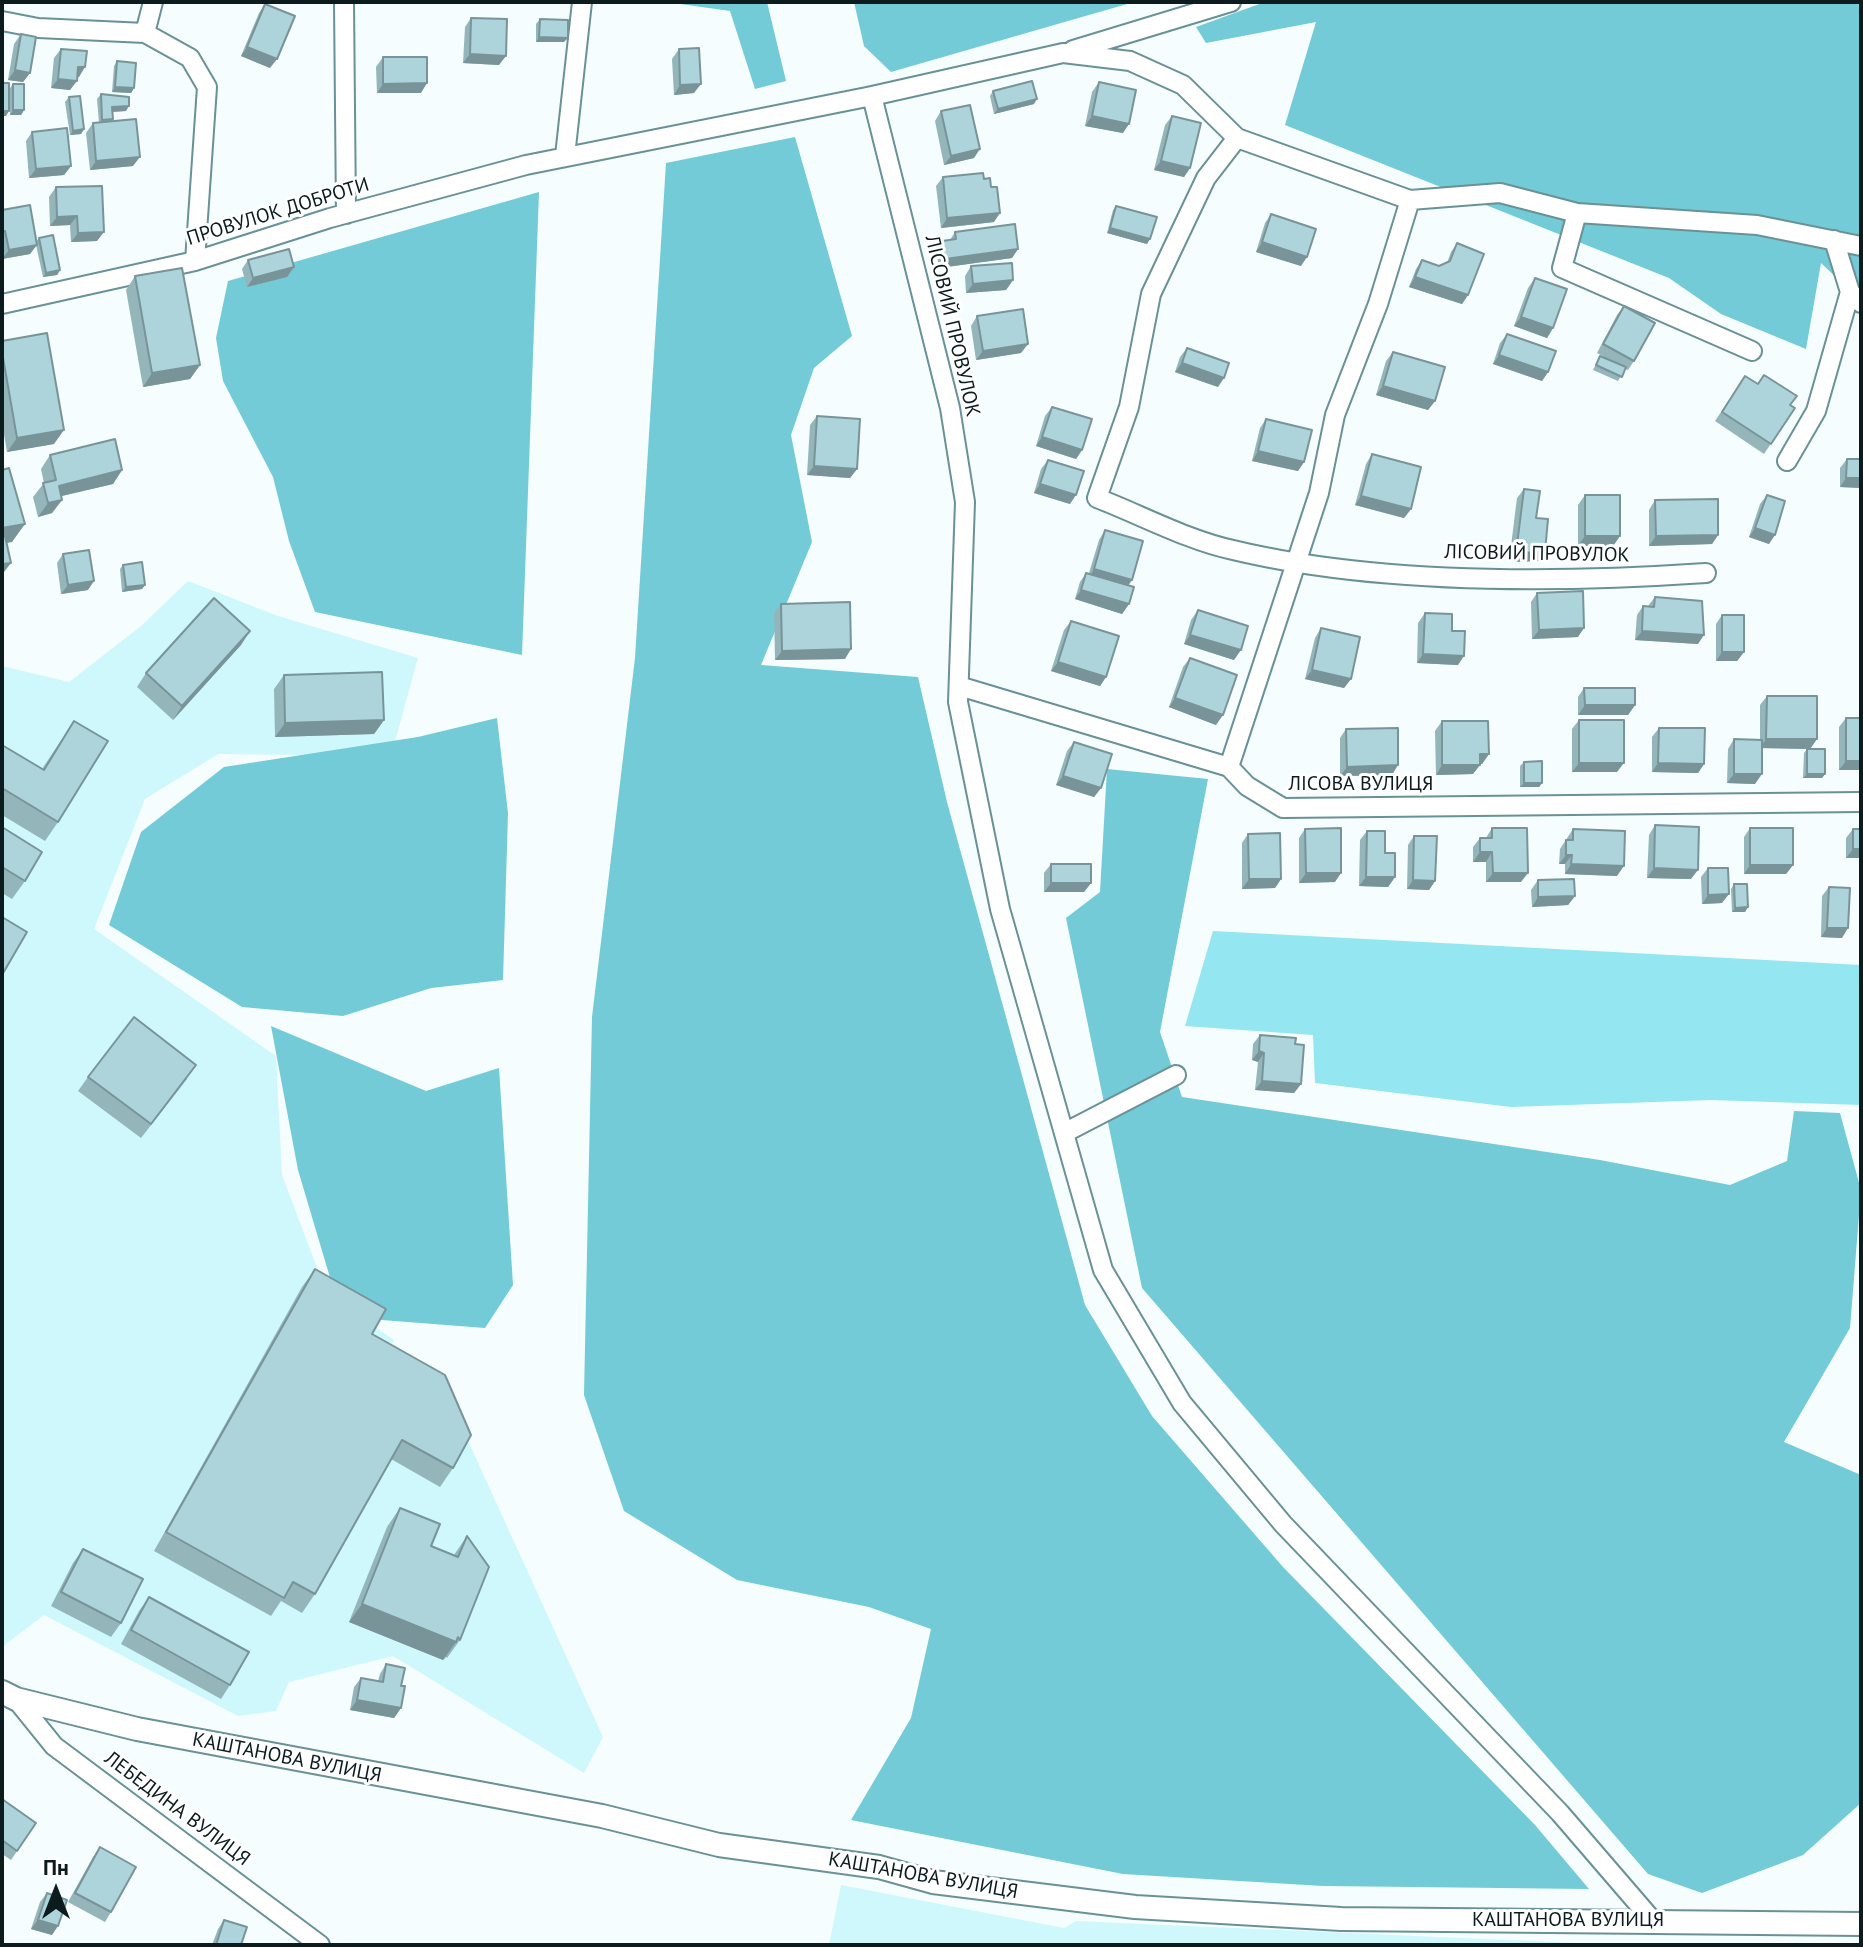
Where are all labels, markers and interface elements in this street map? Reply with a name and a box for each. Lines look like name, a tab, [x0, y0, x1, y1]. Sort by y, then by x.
street label: ПРОВУЛОК ДОБРОТИ	[184, 173, 372, 251]
street label: ЛІСОВИЙ ПРОВУЛОК	[919, 233, 985, 419]
street label: ЛІСОВИЙ ПРОВУЛОК	[1444, 540, 1630, 568]
street label: ЛІСОВА ВУЛИЦЯ	[1289, 772, 1433, 796]
street label: КАШТАНОВА ВУЛИЦЯ	[190, 1728, 384, 1788]
street label: ЛЕБЕДИНА ВУЛИЦЯ	[100, 1747, 254, 1871]
street label: КАШТАНОВА ВУЛИЦЯ	[826, 1848, 1020, 1904]
north arrow	[16, 1851, 96, 1931]
text: Пн	[43, 1853, 69, 1881]
street label: КАШТАНОВА ВУЛИЦЯ	[1472, 1908, 1664, 1932]

